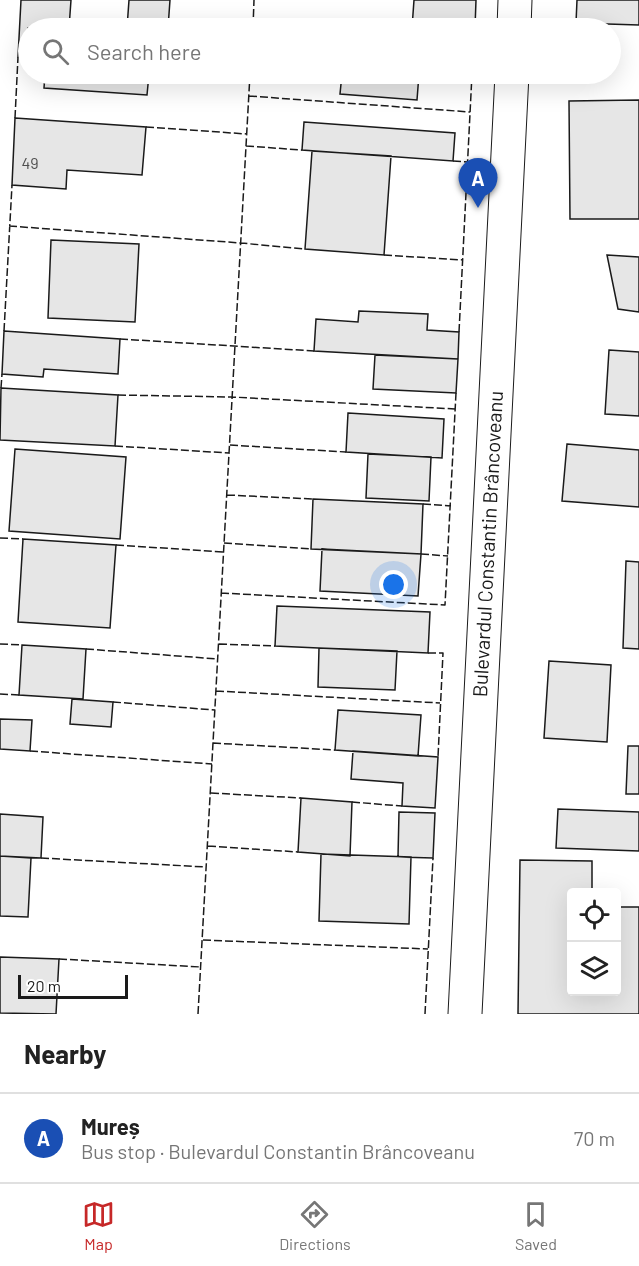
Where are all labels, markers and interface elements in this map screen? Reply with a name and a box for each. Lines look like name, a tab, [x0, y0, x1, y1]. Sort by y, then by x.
search box	[18, 18, 621, 84]
icon: search	[39, 35, 72, 68]
text: Search here	[87, 38, 201, 64]
house number: 49	[21, 153, 39, 172]
pin: A	[458, 158, 498, 208]
street label: Bulevardul Constantin Brâncoveanu	[467, 390, 507, 698]
your location	[379, 570, 408, 599]
map controls	[567, 888, 621, 996]
button: locate	[567, 888, 621, 942]
button: layers	[567, 942, 621, 996]
scale bar	[18, 972, 128, 1000]
text: 20 m	[27, 976, 61, 995]
text: Nearby	[24, 1038, 106, 1069]
text: Mureș	[81, 1113, 140, 1139]
text: A	[37, 1126, 50, 1150]
text: 70 m	[574, 1126, 615, 1150]
text: Bus stop · Bulevardul Constantin Brâncoveanu	[81, 1139, 475, 1163]
tab: Map	[82, 1198, 115, 1253]
tab: Directions	[279, 1198, 351, 1253]
tab: Saved	[515, 1198, 557, 1253]

